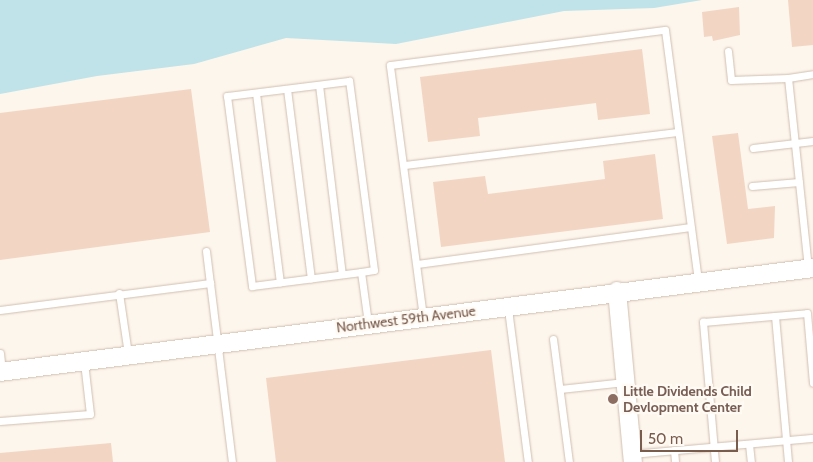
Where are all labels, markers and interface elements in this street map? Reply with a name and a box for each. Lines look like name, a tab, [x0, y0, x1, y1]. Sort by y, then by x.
street label: Northwest 59th Avenue	[335, 302, 477, 336]
place label: Little Dividends Child Devlopment Center	[623, 383, 752, 416]
marker: Little Dividends Child Devlopment Center	[607, 393, 619, 405]
scale bar	[643, 420, 740, 452]
text: 50 m	[648, 430, 683, 448]

